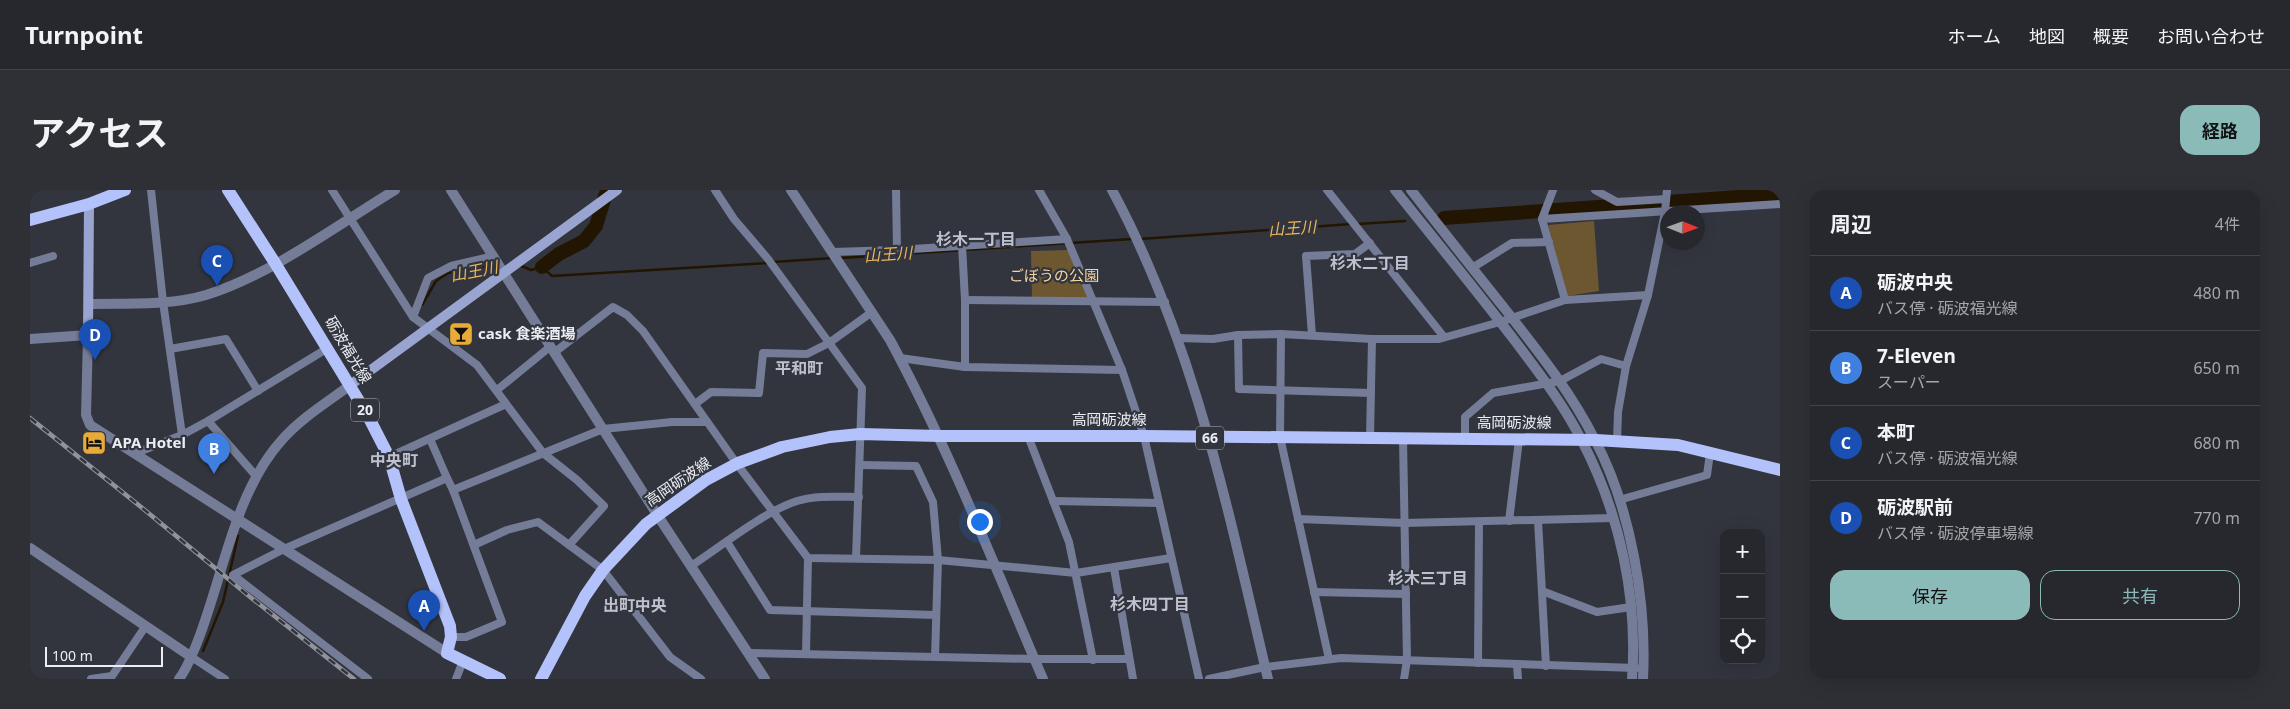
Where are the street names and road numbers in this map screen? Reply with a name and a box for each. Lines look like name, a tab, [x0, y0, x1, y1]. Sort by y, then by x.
street label: 砺波福光線	[321, 312, 377, 387]
road number: 20	[351, 398, 379, 422]
street label: 高岡砺波線	[1071, 409, 1147, 429]
street label: 高岡砺波線	[1476, 412, 1552, 432]
road number: 66	[1196, 427, 1224, 450]
street label: 高岡砺波線	[641, 452, 714, 510]

